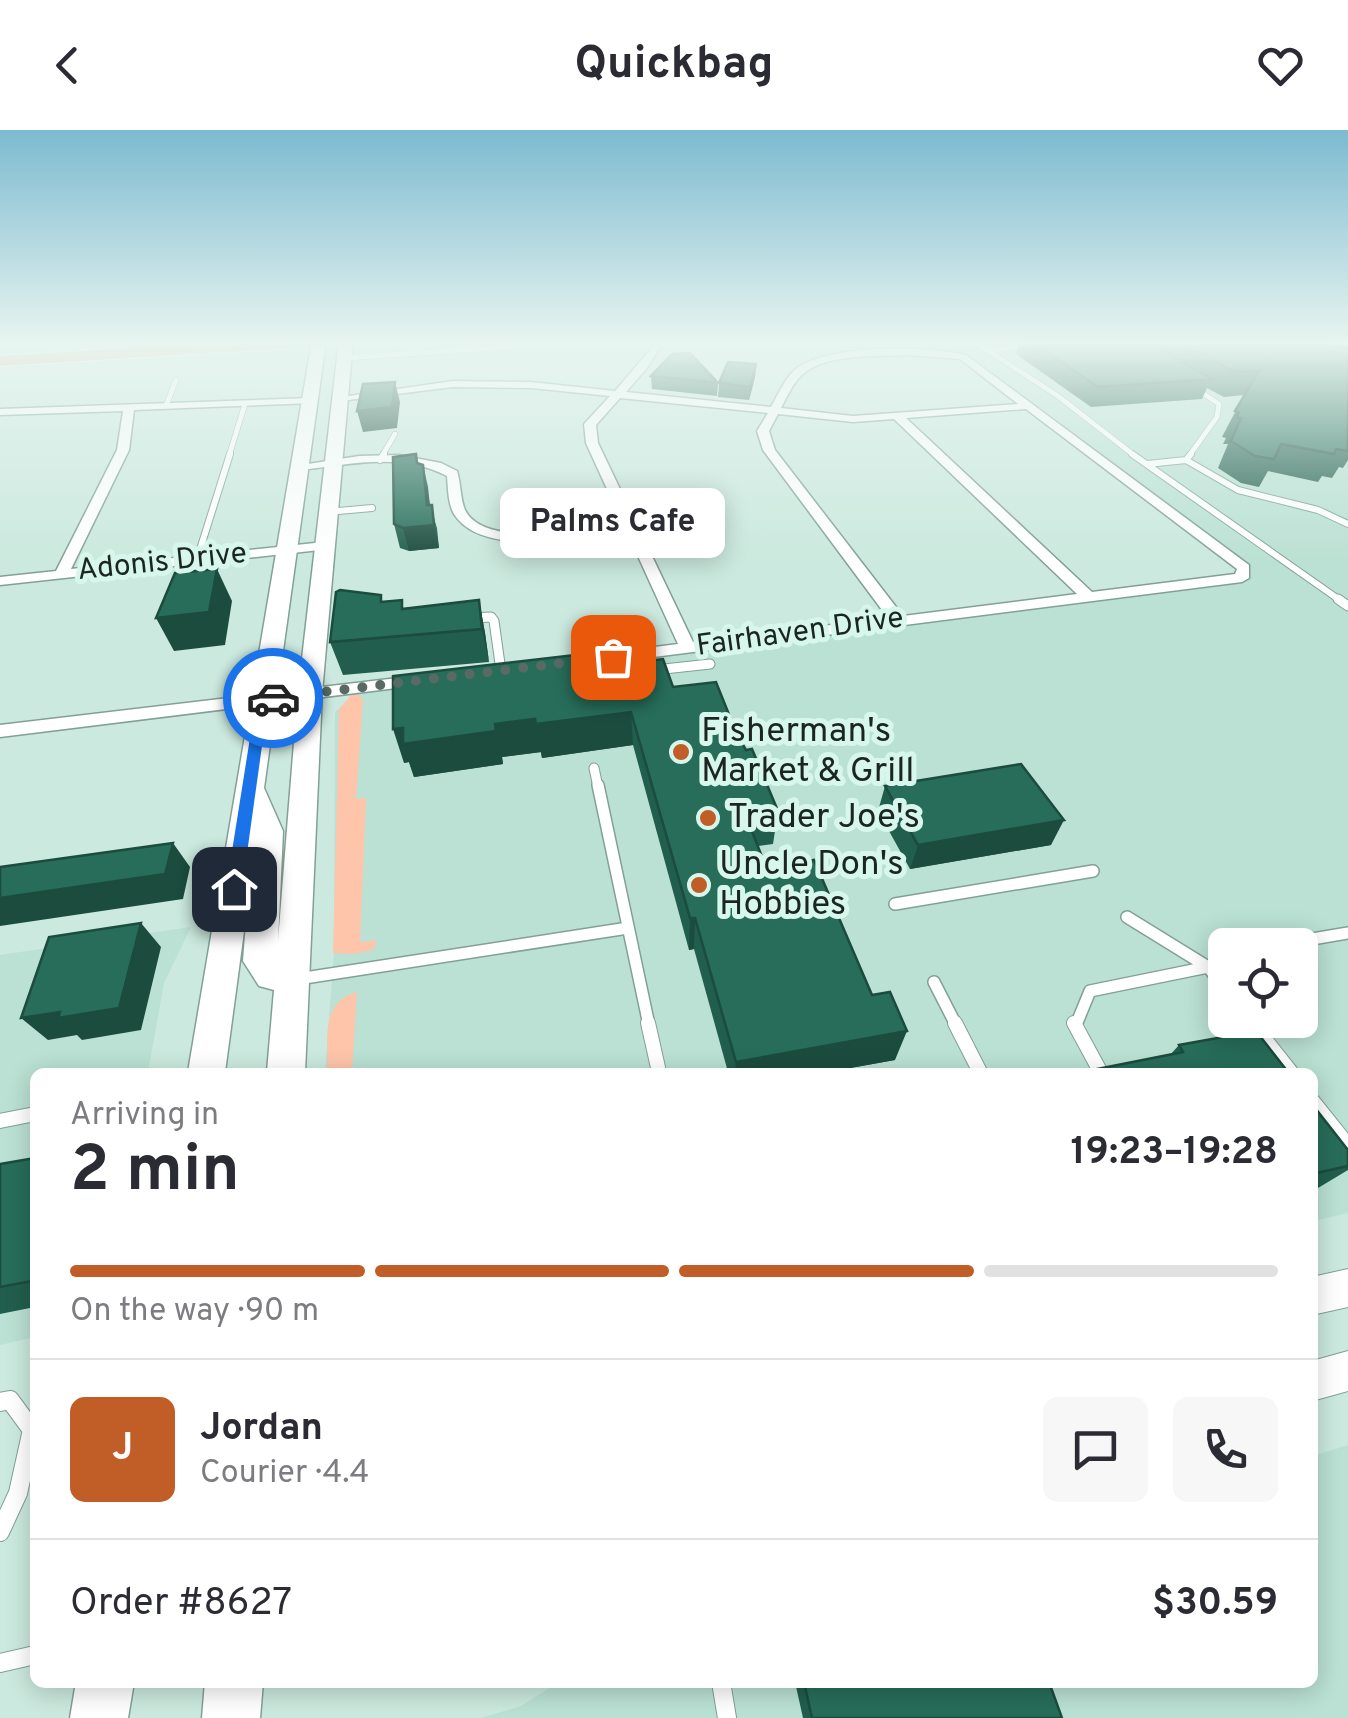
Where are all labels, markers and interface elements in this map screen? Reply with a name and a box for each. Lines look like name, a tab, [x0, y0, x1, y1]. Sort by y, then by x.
text: Quickbag	[575, 37, 773, 94]
icon: back	[40, 38, 95, 93]
icon: heart	[1253, 38, 1308, 93]
callout: Palms Cafe	[500, 487, 726, 557]
text: Palms Cafe	[530, 503, 695, 543]
street label: Adonis Drive	[75, 536, 249, 590]
street label: Fairhaven Drive	[694, 600, 906, 666]
pin	[571, 615, 656, 700]
icon: bag	[586, 630, 641, 685]
courier	[223, 648, 323, 748]
icon: car	[246, 671, 301, 726]
place label: Fisherman's Market & Grill	[701, 710, 915, 794]
marker: Fisherman's Market & Grill	[670, 741, 692, 763]
place label: Trader Joe's	[728, 796, 920, 840]
marker: Trader Joe's	[697, 807, 719, 829]
place label: Uncle Don's Hobbies	[719, 843, 904, 927]
pin	[192, 847, 277, 932]
icon: home	[207, 862, 262, 917]
marker: Uncle Don's Hobbies	[688, 874, 710, 896]
map controls	[1208, 928, 1318, 1038]
button: locate	[1208, 928, 1318, 1038]
text: Arriving in	[70, 1096, 219, 1136]
text: 19:23–19:28	[1070, 1129, 1278, 1178]
text: 2 min	[70, 1132, 240, 1214]
text: On the way · 90 m	[70, 1292, 319, 1332]
button: chat	[1043, 1397, 1148, 1502]
button: phone	[1173, 1397, 1278, 1502]
text: Jordan	[200, 1405, 323, 1454]
text: J	[112, 1425, 133, 1474]
text: Courier · 4.4	[200, 1454, 369, 1494]
text: Order #8627	[70, 1580, 292, 1629]
text: $30.59	[1152, 1580, 1278, 1629]

